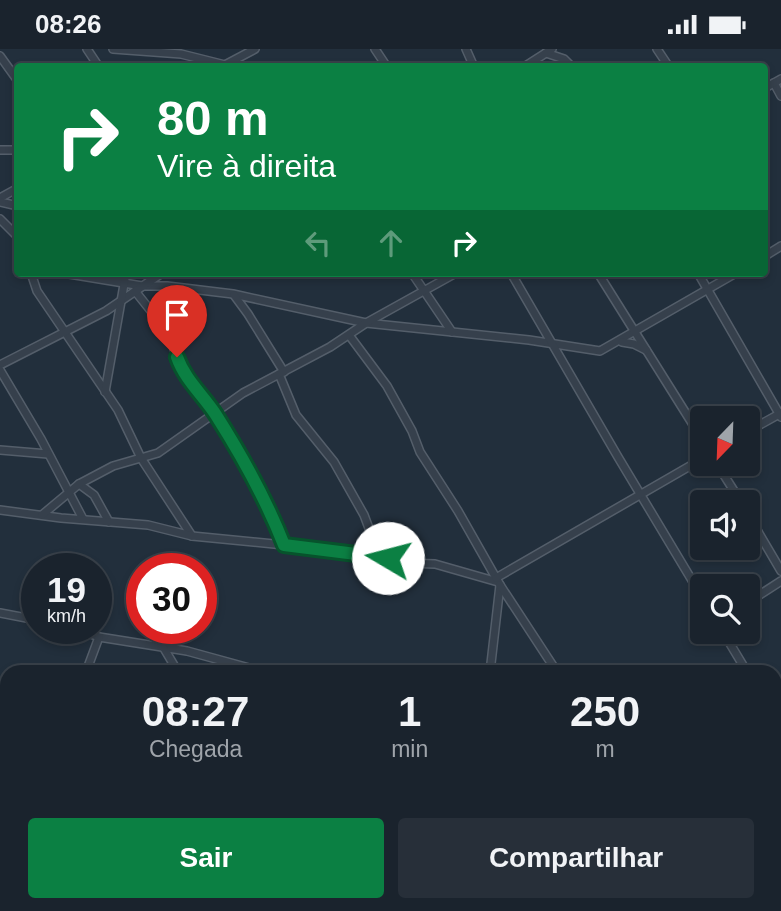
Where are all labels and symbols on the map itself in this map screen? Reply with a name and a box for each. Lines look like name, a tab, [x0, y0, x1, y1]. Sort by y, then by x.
pin	[147, 285, 207, 357]
north arrow	[690, 406, 760, 476]
position arrow	[351, 521, 425, 595]
speed limit sign: 30	[126, 553, 217, 644]

